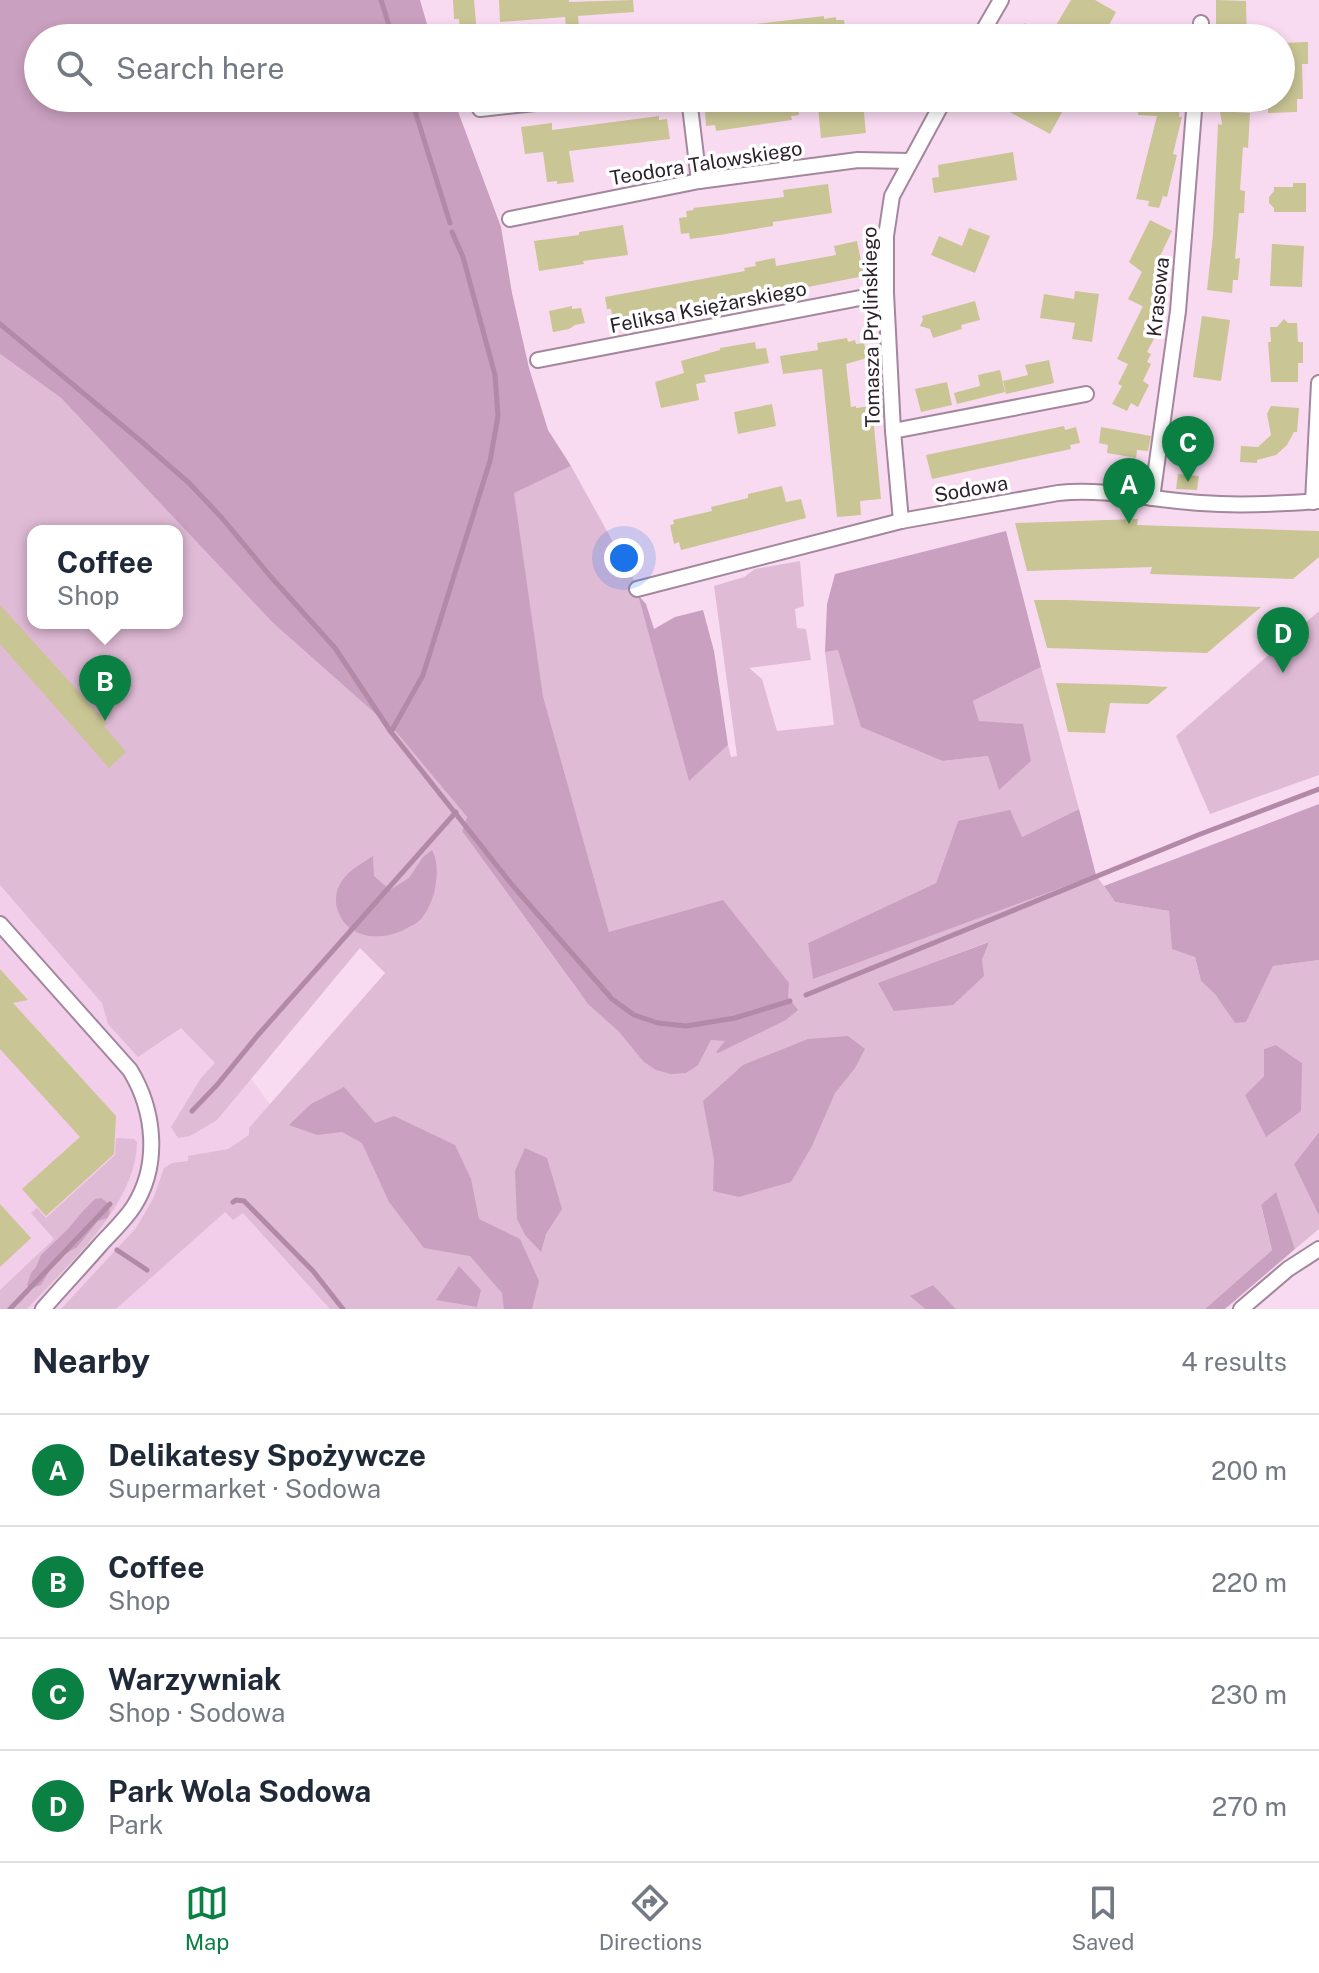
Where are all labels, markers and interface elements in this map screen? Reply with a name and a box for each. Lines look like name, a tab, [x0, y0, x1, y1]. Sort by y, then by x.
search box	[24, 24, 1295, 112]
icon: search	[52, 46, 96, 90]
text: Search here	[116, 50, 284, 86]
street label: Teodora Talowskiego	[608, 136, 804, 190]
street label: Tomasza Prylińskiego	[857, 226, 885, 428]
street label: Krasowa	[1142, 256, 1174, 338]
street label: Feliksa Księżarskiego	[608, 276, 808, 338]
pin: C	[1162, 416, 1214, 482]
pin: A	[1103, 458, 1155, 524]
street label: Sodowa	[932, 471, 1010, 507]
popup	[27, 525, 183, 629]
your location	[604, 538, 644, 578]
text: Coffee	[57, 544, 153, 580]
text: Shop	[57, 580, 119, 611]
pin: D	[1257, 607, 1309, 673]
pin: B	[79, 655, 131, 721]
text: Nearby	[32, 1341, 150, 1381]
text: 4 results	[1181, 1346, 1287, 1377]
text: Delikatesy Spożywcze	[108, 1437, 426, 1473]
text: A	[49, 1455, 67, 1486]
text: 200 m	[1211, 1455, 1287, 1486]
text: Supermarket · Sodowa	[108, 1473, 381, 1504]
text: Coffee	[108, 1549, 204, 1585]
text: B	[49, 1567, 67, 1598]
text: 220 m	[1211, 1567, 1287, 1598]
text: Shop	[108, 1585, 171, 1616]
text: Warzywniak	[108, 1661, 281, 1697]
text: C	[49, 1679, 67, 1710]
text: 230 m	[1211, 1679, 1287, 1710]
text: Shop · Sodowa	[108, 1697, 285, 1728]
text: Park Wola Sodowa	[108, 1773, 371, 1809]
text: D	[49, 1791, 67, 1822]
text: 270 m	[1212, 1791, 1287, 1822]
text: Park	[108, 1809, 163, 1840]
tab: Map	[185, 1881, 229, 1955]
tab: Directions	[599, 1881, 702, 1955]
tab: Saved	[1071, 1881, 1134, 1955]

